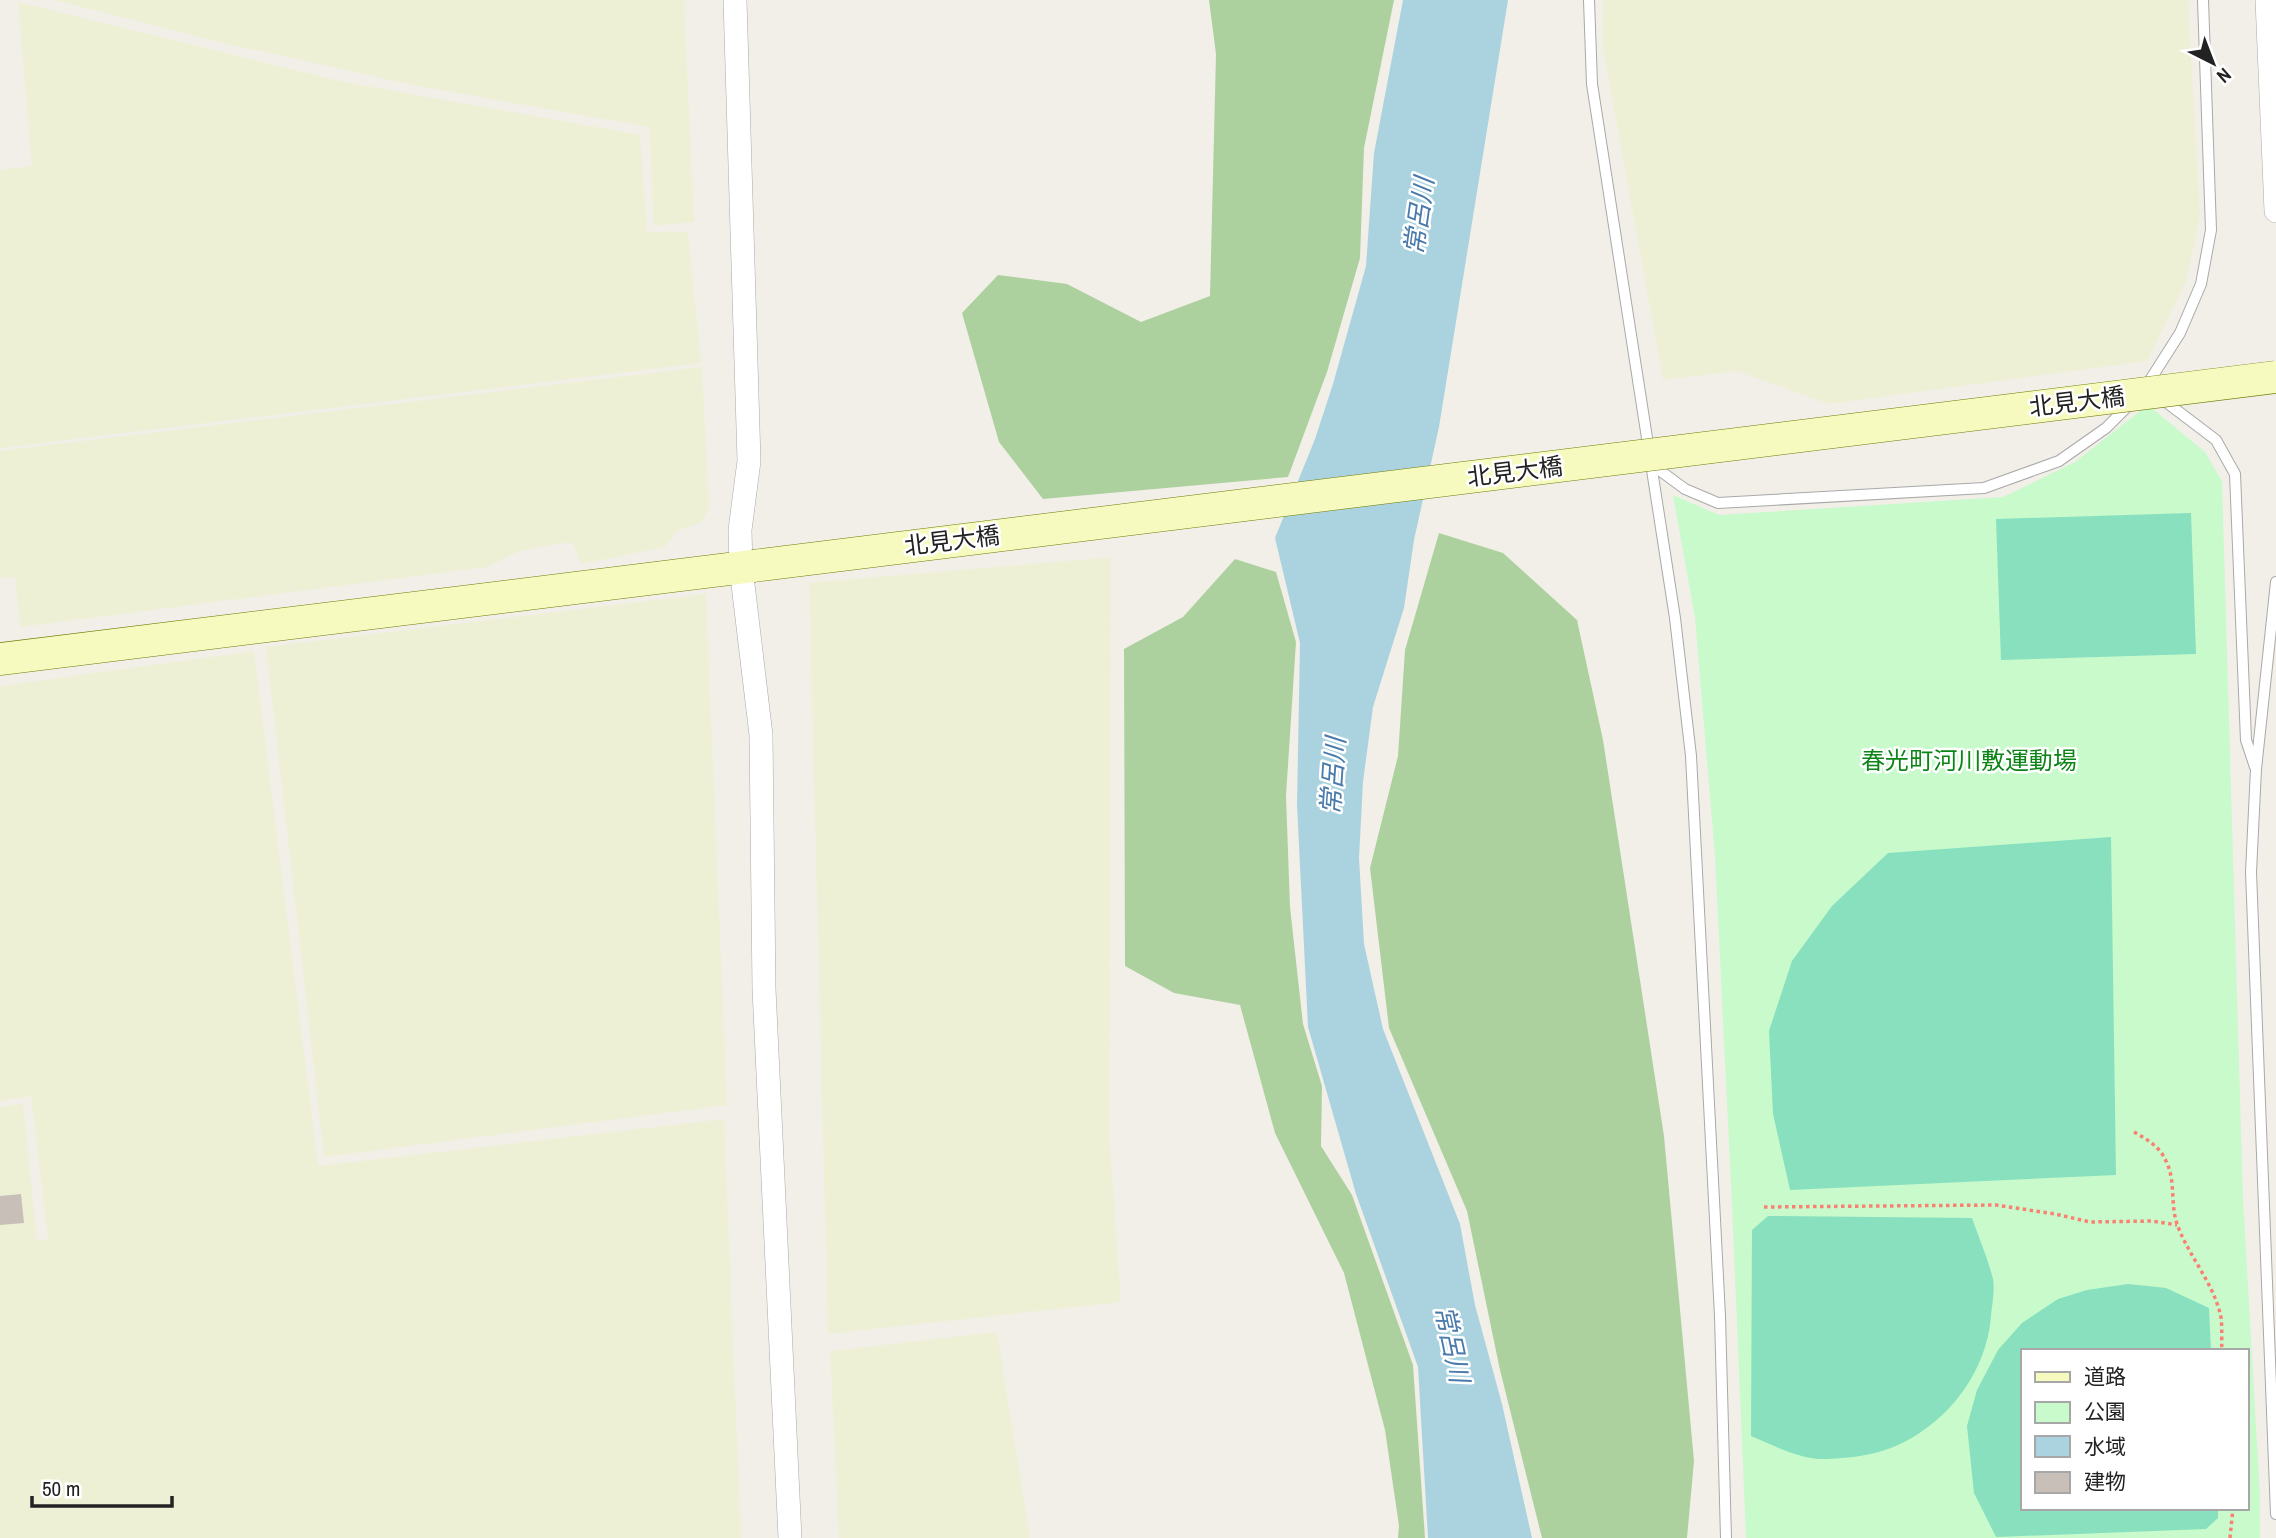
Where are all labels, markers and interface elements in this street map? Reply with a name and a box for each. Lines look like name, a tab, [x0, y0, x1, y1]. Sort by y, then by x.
north arrow	[2178, 28, 2248, 98]
text: N	[2211, 62, 2237, 89]
water label: 常呂川	[1396, 172, 1442, 257]
street label: 北見大橋	[2027, 379, 2126, 423]
street label: 北見大橋	[1465, 449, 1564, 493]
street label: 北見大橋	[902, 518, 1001, 562]
water label: 常呂川	[1312, 733, 1353, 816]
park label: 春光町河川敷運動場	[1861, 744, 2077, 776]
water label: 常呂川	[1427, 1302, 1478, 1389]
legend	[2021, 1349, 2248, 1510]
text: 道路	[2084, 1362, 2126, 1391]
text: 公園	[2084, 1397, 2126, 1426]
text: 水域	[2084, 1432, 2126, 1461]
scale bar	[32, 1464, 172, 1508]
text: 建物	[2084, 1467, 2126, 1496]
text: 50 m	[42, 1474, 80, 1503]

